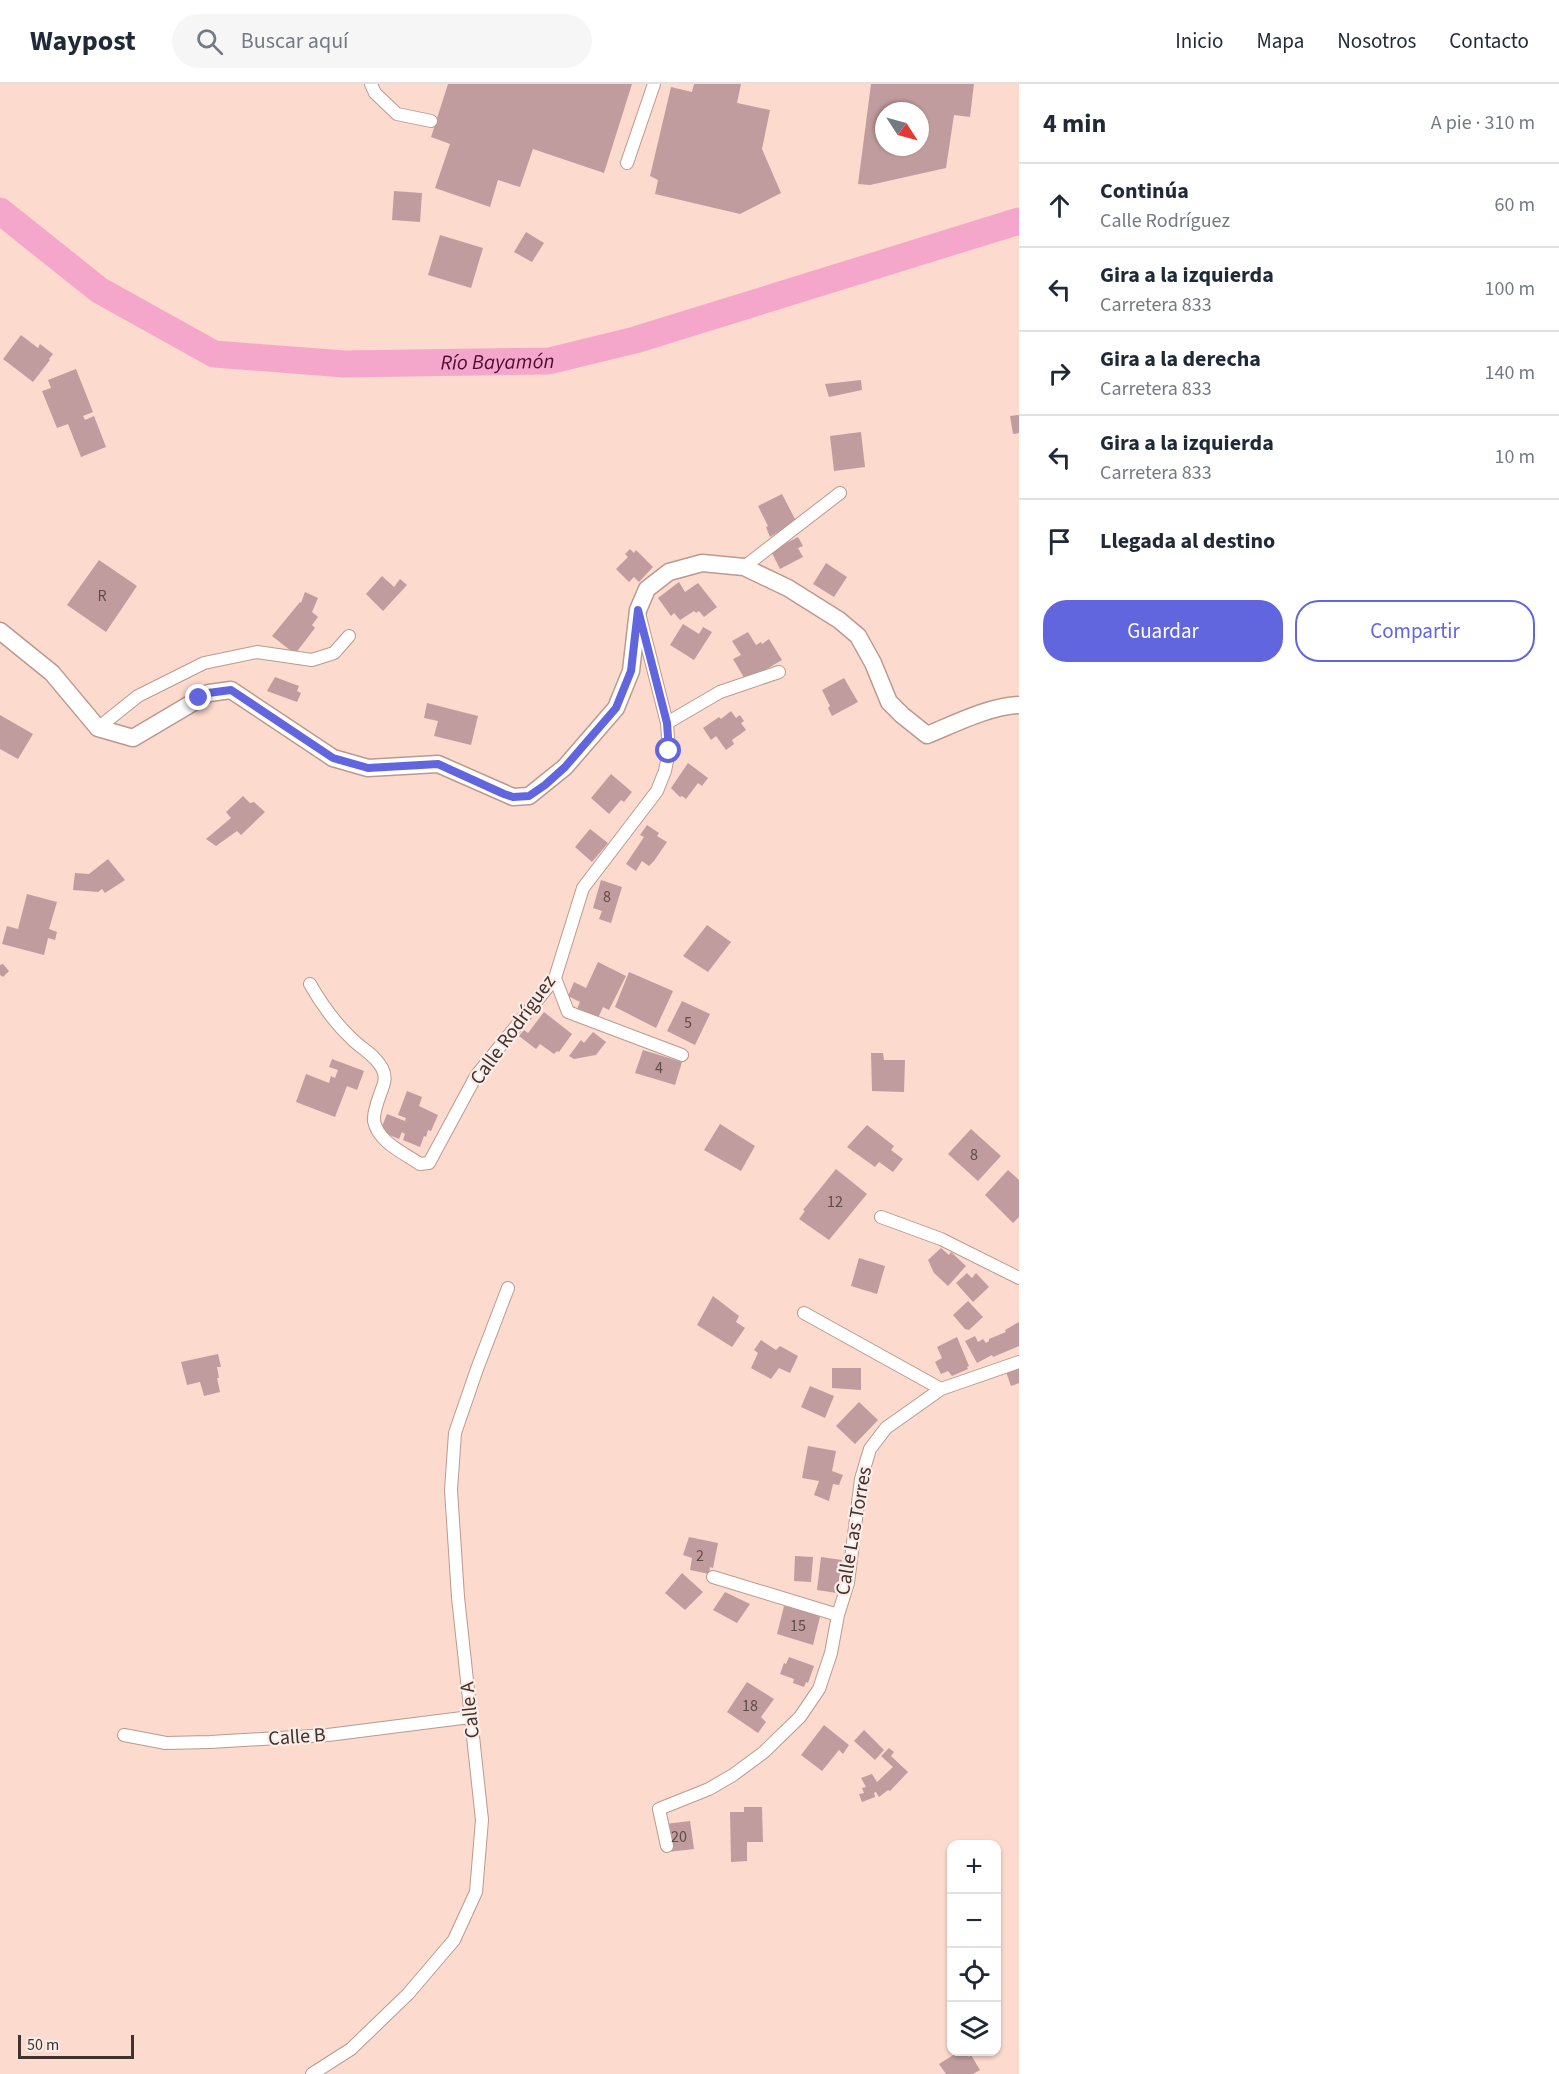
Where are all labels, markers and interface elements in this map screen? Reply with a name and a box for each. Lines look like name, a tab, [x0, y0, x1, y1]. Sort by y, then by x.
search box	[172, 14, 592, 68]
text: Waypost	[30, 21, 136, 61]
icon: search	[193, 25, 226, 58]
text: Buscar aquí	[241, 25, 349, 57]
text: Inicio	[1175, 26, 1223, 56]
text: Mapa	[1256, 26, 1304, 56]
text: Nosotros	[1337, 26, 1416, 56]
text: Contacto	[1449, 26, 1529, 56]
north arrow	[875, 102, 929, 156]
text: 4 min	[1043, 105, 1106, 142]
text: A pie · 310 m	[1431, 109, 1535, 137]
text: Continúa	[1100, 175, 1189, 207]
icon: ahead	[1043, 189, 1076, 222]
text: 60 m	[1495, 191, 1535, 219]
text: Calle Rodríguez	[1100, 207, 1230, 235]
text: Gira a la izquierda	[1100, 259, 1274, 291]
icon: left	[1043, 273, 1076, 306]
text: 100 m	[1485, 275, 1535, 303]
text: Carretera 833	[1100, 291, 1212, 319]
text: Gira a la derecha	[1100, 343, 1261, 375]
water label: Río Bayamón	[440, 346, 555, 378]
icon: right	[1043, 357, 1076, 390]
text: 140 m	[1485, 359, 1535, 387]
text: Carretera 833	[1100, 375, 1212, 403]
text: Gira a la izquierda	[1100, 427, 1274, 459]
icon: left	[1043, 441, 1076, 474]
text: 10 m	[1495, 443, 1535, 471]
text: Carretera 833	[1100, 459, 1212, 487]
icon: arrive	[1043, 525, 1076, 558]
text: Llegada al destino	[1100, 525, 1275, 557]
house number: R	[97, 585, 107, 607]
button: Guardar	[1043, 600, 1283, 662]
button: Compartir	[1295, 600, 1535, 662]
route end	[185, 684, 211, 710]
route start	[655, 737, 681, 763]
house number: 8	[603, 886, 611, 908]
street label: Calle Rodríguez	[463, 969, 563, 1091]
house number: 5	[684, 1012, 692, 1034]
house number: 4	[655, 1057, 663, 1079]
house number: 8	[970, 1144, 978, 1166]
house number: 12	[827, 1191, 843, 1213]
street label: Calle Las Torres	[829, 1465, 879, 1597]
house number: 2	[696, 1545, 704, 1567]
house number: 15	[790, 1615, 806, 1637]
street label: Calle A	[453, 1680, 487, 1740]
house number: 18	[742, 1695, 758, 1717]
street label: Calle B	[267, 1721, 327, 1753]
house number: 20	[671, 1826, 687, 1848]
map controls	[947, 1840, 1001, 2056]
button: +	[947, 1840, 1001, 1894]
button: −	[947, 1894, 1001, 1948]
button: locate	[947, 1948, 1001, 2002]
button: layers	[947, 2002, 1001, 2056]
scale bar	[18, 2032, 134, 2060]
text: 50 m	[27, 2034, 59, 2056]

